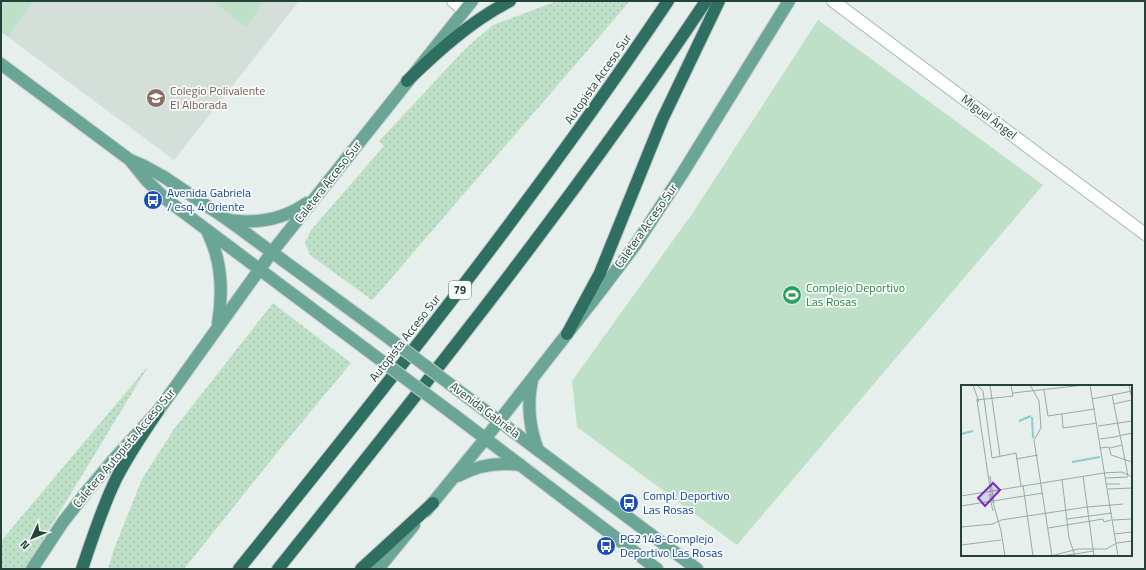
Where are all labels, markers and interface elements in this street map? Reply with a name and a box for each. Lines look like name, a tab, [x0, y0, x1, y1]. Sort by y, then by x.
street label: Autopista Acceso Sur	[559, 30, 636, 128]
place label: Colegio Polivalente El Alborada	[170, 81, 265, 114]
school or university icon: Colegio Polivalente El Alborada	[145, 87, 167, 109]
street label: Miguel Ángel	[957, 89, 1021, 144]
street label: Caletera Acceso Sur	[290, 137, 366, 227]
street label: Caletera Acceso Sur	[609, 180, 682, 272]
place label: Avenida Gabriela / esq. 4 Oriente	[167, 183, 251, 216]
bus stop icon: Avenida Gabriela / esq. 4 Oriente	[142, 189, 164, 211]
place label: Complejo Deportivo Las Rosas	[806, 278, 905, 311]
road number: 79	[449, 281, 471, 299]
sports icon: Complejo Deportivo Las Rosas	[781, 284, 803, 306]
street label: Autopista Acceso Sur	[364, 290, 445, 386]
street label: Avenida Gabriela	[446, 377, 525, 442]
street label: Caletera Autopista Acceso Sur	[68, 384, 179, 512]
inset map	[961, 385, 1132, 556]
place label: Compl. Deportivo Las Rosas	[643, 486, 730, 519]
bus stop icon: Compl. Deportivo Las Rosas	[618, 492, 640, 514]
north arrow	[12, 518, 52, 558]
place label: PG2148-Complejo Deportivo Las Rosas	[620, 529, 723, 562]
bus stop icon: PG2148-Complejo Deportivo Las Rosas	[595, 535, 617, 557]
text: N	[16, 537, 33, 553]

